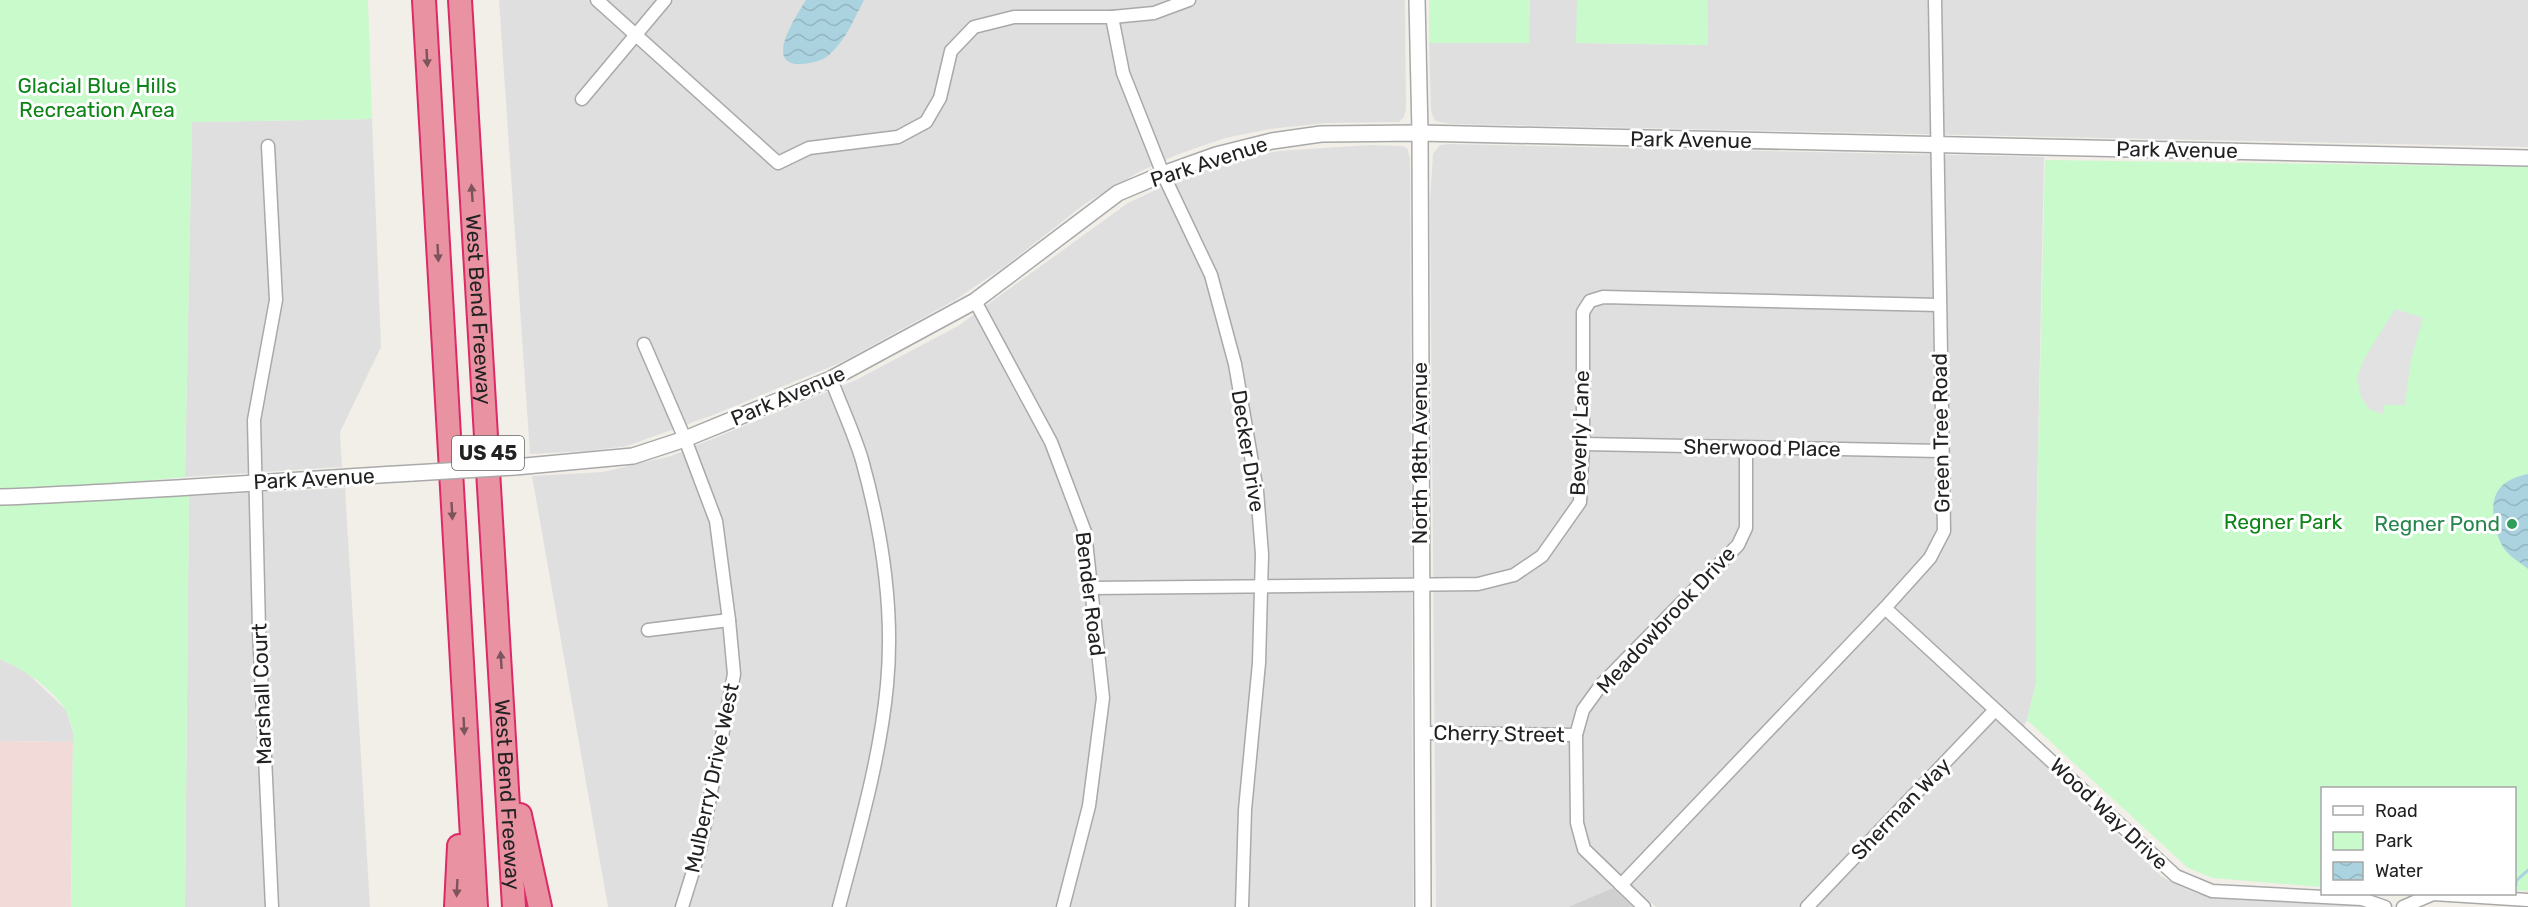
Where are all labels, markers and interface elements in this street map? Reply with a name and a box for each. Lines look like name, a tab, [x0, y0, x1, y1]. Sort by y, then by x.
one-way arrow	[422, 49, 432, 68]
park label: Glacial Blue Hills Recreation Area	[17, 73, 177, 122]
street label: Park Avenue	[1630, 126, 1752, 153]
street label: Park Avenue	[1147, 131, 1271, 192]
street label: Park Avenue	[2116, 136, 2238, 163]
one-way arrow	[467, 183, 477, 202]
street label: West Bend Freeway	[461, 213, 497, 406]
one-way arrow	[433, 244, 442, 263]
street label: Green Tree Road	[1927, 353, 1954, 513]
street label: Park Avenue	[727, 360, 849, 431]
street label: North 18th Avenue	[1407, 362, 1432, 544]
street label: Beverly Lane	[1565, 370, 1594, 496]
street label: Decker Drive	[1227, 388, 1270, 514]
street label: Sherwood Place	[1683, 434, 1841, 461]
road number: US 45	[452, 436, 524, 470]
street label: Park Avenue	[253, 463, 375, 494]
one-way arrow	[448, 501, 457, 520]
park label: Regner Park	[2224, 509, 2343, 534]
place label: Regner Pond	[2374, 511, 2500, 536]
marker: Regner Pond	[2505, 517, 2519, 531]
street label: Bender Road	[1070, 530, 1111, 658]
street label: Meadowbrook Drive	[1591, 541, 1740, 698]
street label: Marshall Court	[247, 623, 276, 765]
one-way arrow	[496, 650, 505, 669]
street label: Mulberry Drive West	[679, 681, 744, 875]
street label: West Bend Freeway	[490, 699, 526, 891]
one-way arrow	[459, 717, 469, 736]
street label: Cherry Street	[1433, 720, 1565, 747]
street label: Sherman Way	[1846, 752, 1956, 865]
street label: Wood Way Drive	[2045, 753, 2174, 875]
legend	[2321, 787, 2516, 895]
text: Road	[2375, 800, 2418, 822]
text: Park	[2375, 830, 2413, 852]
text: Water	[2375, 860, 2423, 882]
one-way arrow	[453, 878, 462, 897]

